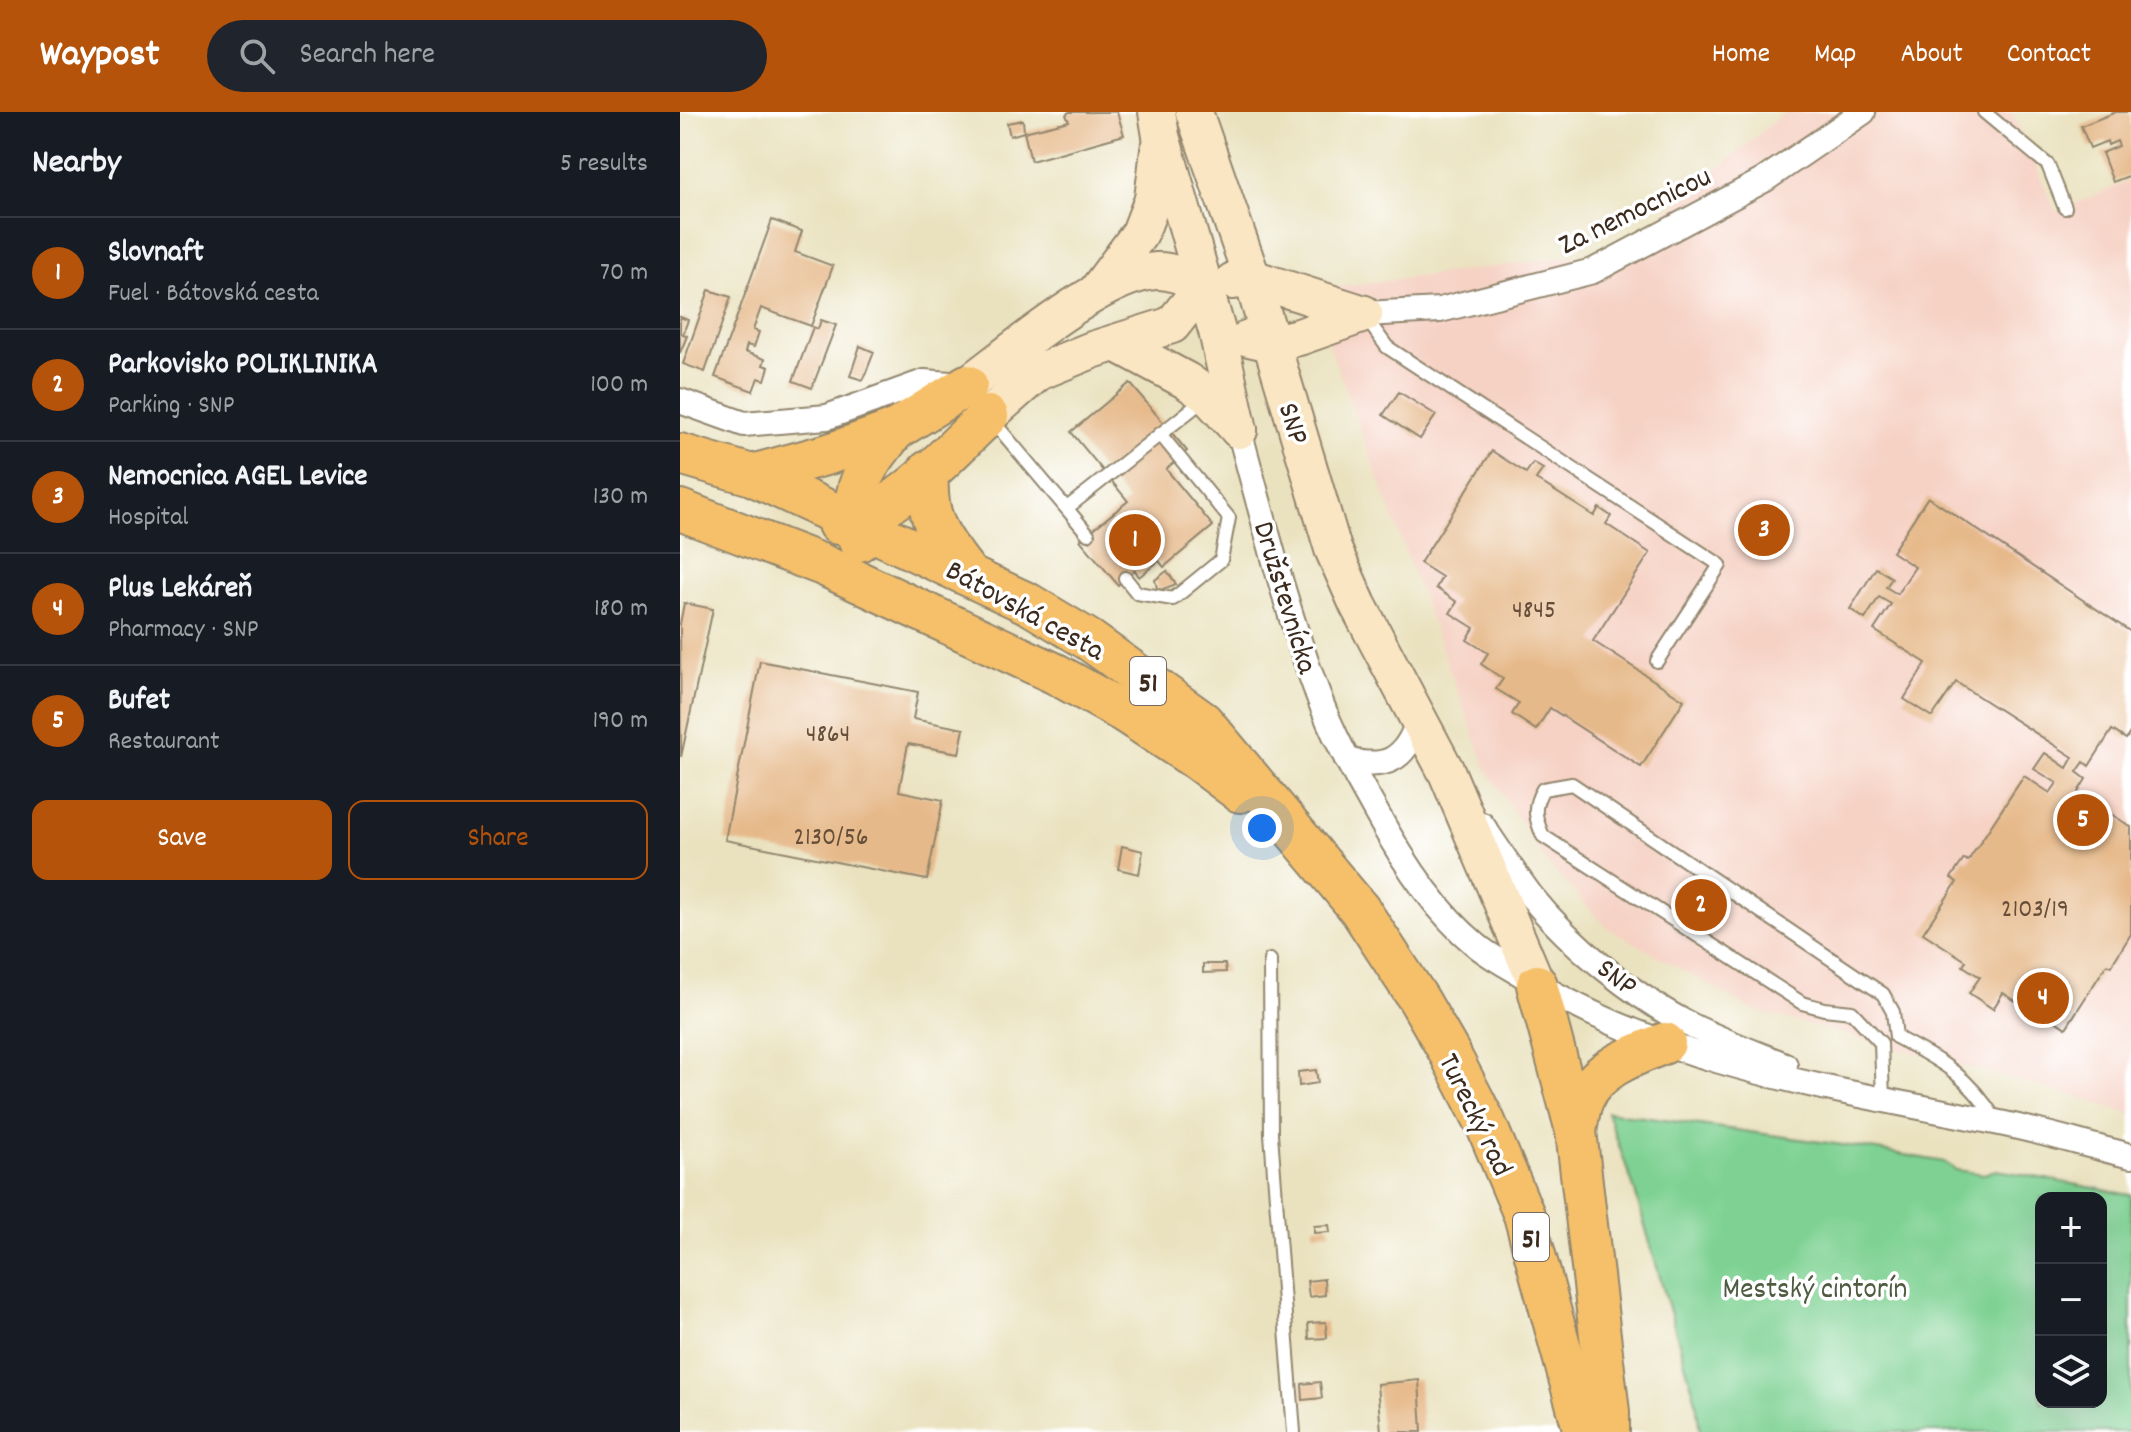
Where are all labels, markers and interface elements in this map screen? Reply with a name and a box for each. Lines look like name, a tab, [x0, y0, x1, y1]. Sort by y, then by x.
search box	[207, 20, 767, 92]
text: Waypost	[40, 29, 159, 84]
icon: search	[235, 34, 279, 78]
text: Search here	[299, 35, 435, 78]
text: Home	[1712, 36, 1770, 76]
text: Map	[1814, 36, 1856, 76]
text: About	[1900, 36, 1963, 76]
text: Contact	[2007, 36, 2091, 76]
text: Nearby	[32, 140, 121, 189]
text: 5 results	[560, 146, 648, 183]
street label: Za nemocnicou	[1552, 158, 1720, 269]
text: Slovnaft	[108, 233, 204, 276]
text: 1	[55, 255, 61, 292]
text: 70 m	[600, 255, 648, 292]
text: Fuel · Bátovská cesta	[108, 276, 319, 313]
text: Parkovisko POLIKLINIKA	[108, 345, 378, 388]
text: 2	[52, 367, 64, 404]
text: 100 m	[590, 367, 648, 404]
text: Parking · SNP	[108, 388, 234, 425]
street label: SNP	[1264, 398, 1317, 451]
text: Nemocnica AGEL Levice	[108, 457, 367, 500]
text: 3	[52, 479, 64, 516]
text: 130 m	[593, 479, 648, 516]
text: Hospital	[108, 500, 189, 537]
pin: 3	[1738, 500, 1790, 560]
pin: 1	[1109, 510, 1161, 570]
street label: Družstevnícka	[1239, 517, 1327, 681]
street label: Bátovská cesta	[936, 551, 1112, 675]
text: Plus Lekáreň	[108, 569, 252, 612]
text: 4	[53, 591, 63, 628]
text: 180 m	[594, 591, 648, 628]
house number: 4845	[1512, 593, 1556, 630]
text: Pharmacy · SNP	[108, 612, 259, 649]
road number: 51	[1130, 657, 1166, 705]
text: Bufet	[108, 681, 170, 724]
text: 5	[52, 703, 64, 740]
text: 190 m	[592, 703, 648, 740]
house number: 4864	[806, 717, 850, 754]
text: Restaurant	[108, 724, 220, 761]
pin: 5	[2057, 790, 2109, 850]
button: Save	[32, 800, 332, 880]
button: Share	[348, 800, 648, 880]
your location	[1242, 808, 1282, 848]
house number: 2130/56	[794, 820, 868, 857]
pin: 2	[1675, 875, 1727, 935]
house number: 2103/19	[2001, 892, 2069, 929]
street label: SNP	[1586, 950, 1645, 1009]
pin: 4	[2017, 968, 2069, 1028]
street label: Turecký rad	[1425, 1047, 1521, 1185]
map controls	[2035, 1192, 2107, 1408]
button: +	[2035, 1192, 2107, 1264]
road number: 51	[1513, 1213, 1549, 1261]
button: −	[2035, 1264, 2107, 1336]
park label: Mestský cintorín	[1723, 1270, 1907, 1313]
button: layers	[2035, 1336, 2107, 1408]

